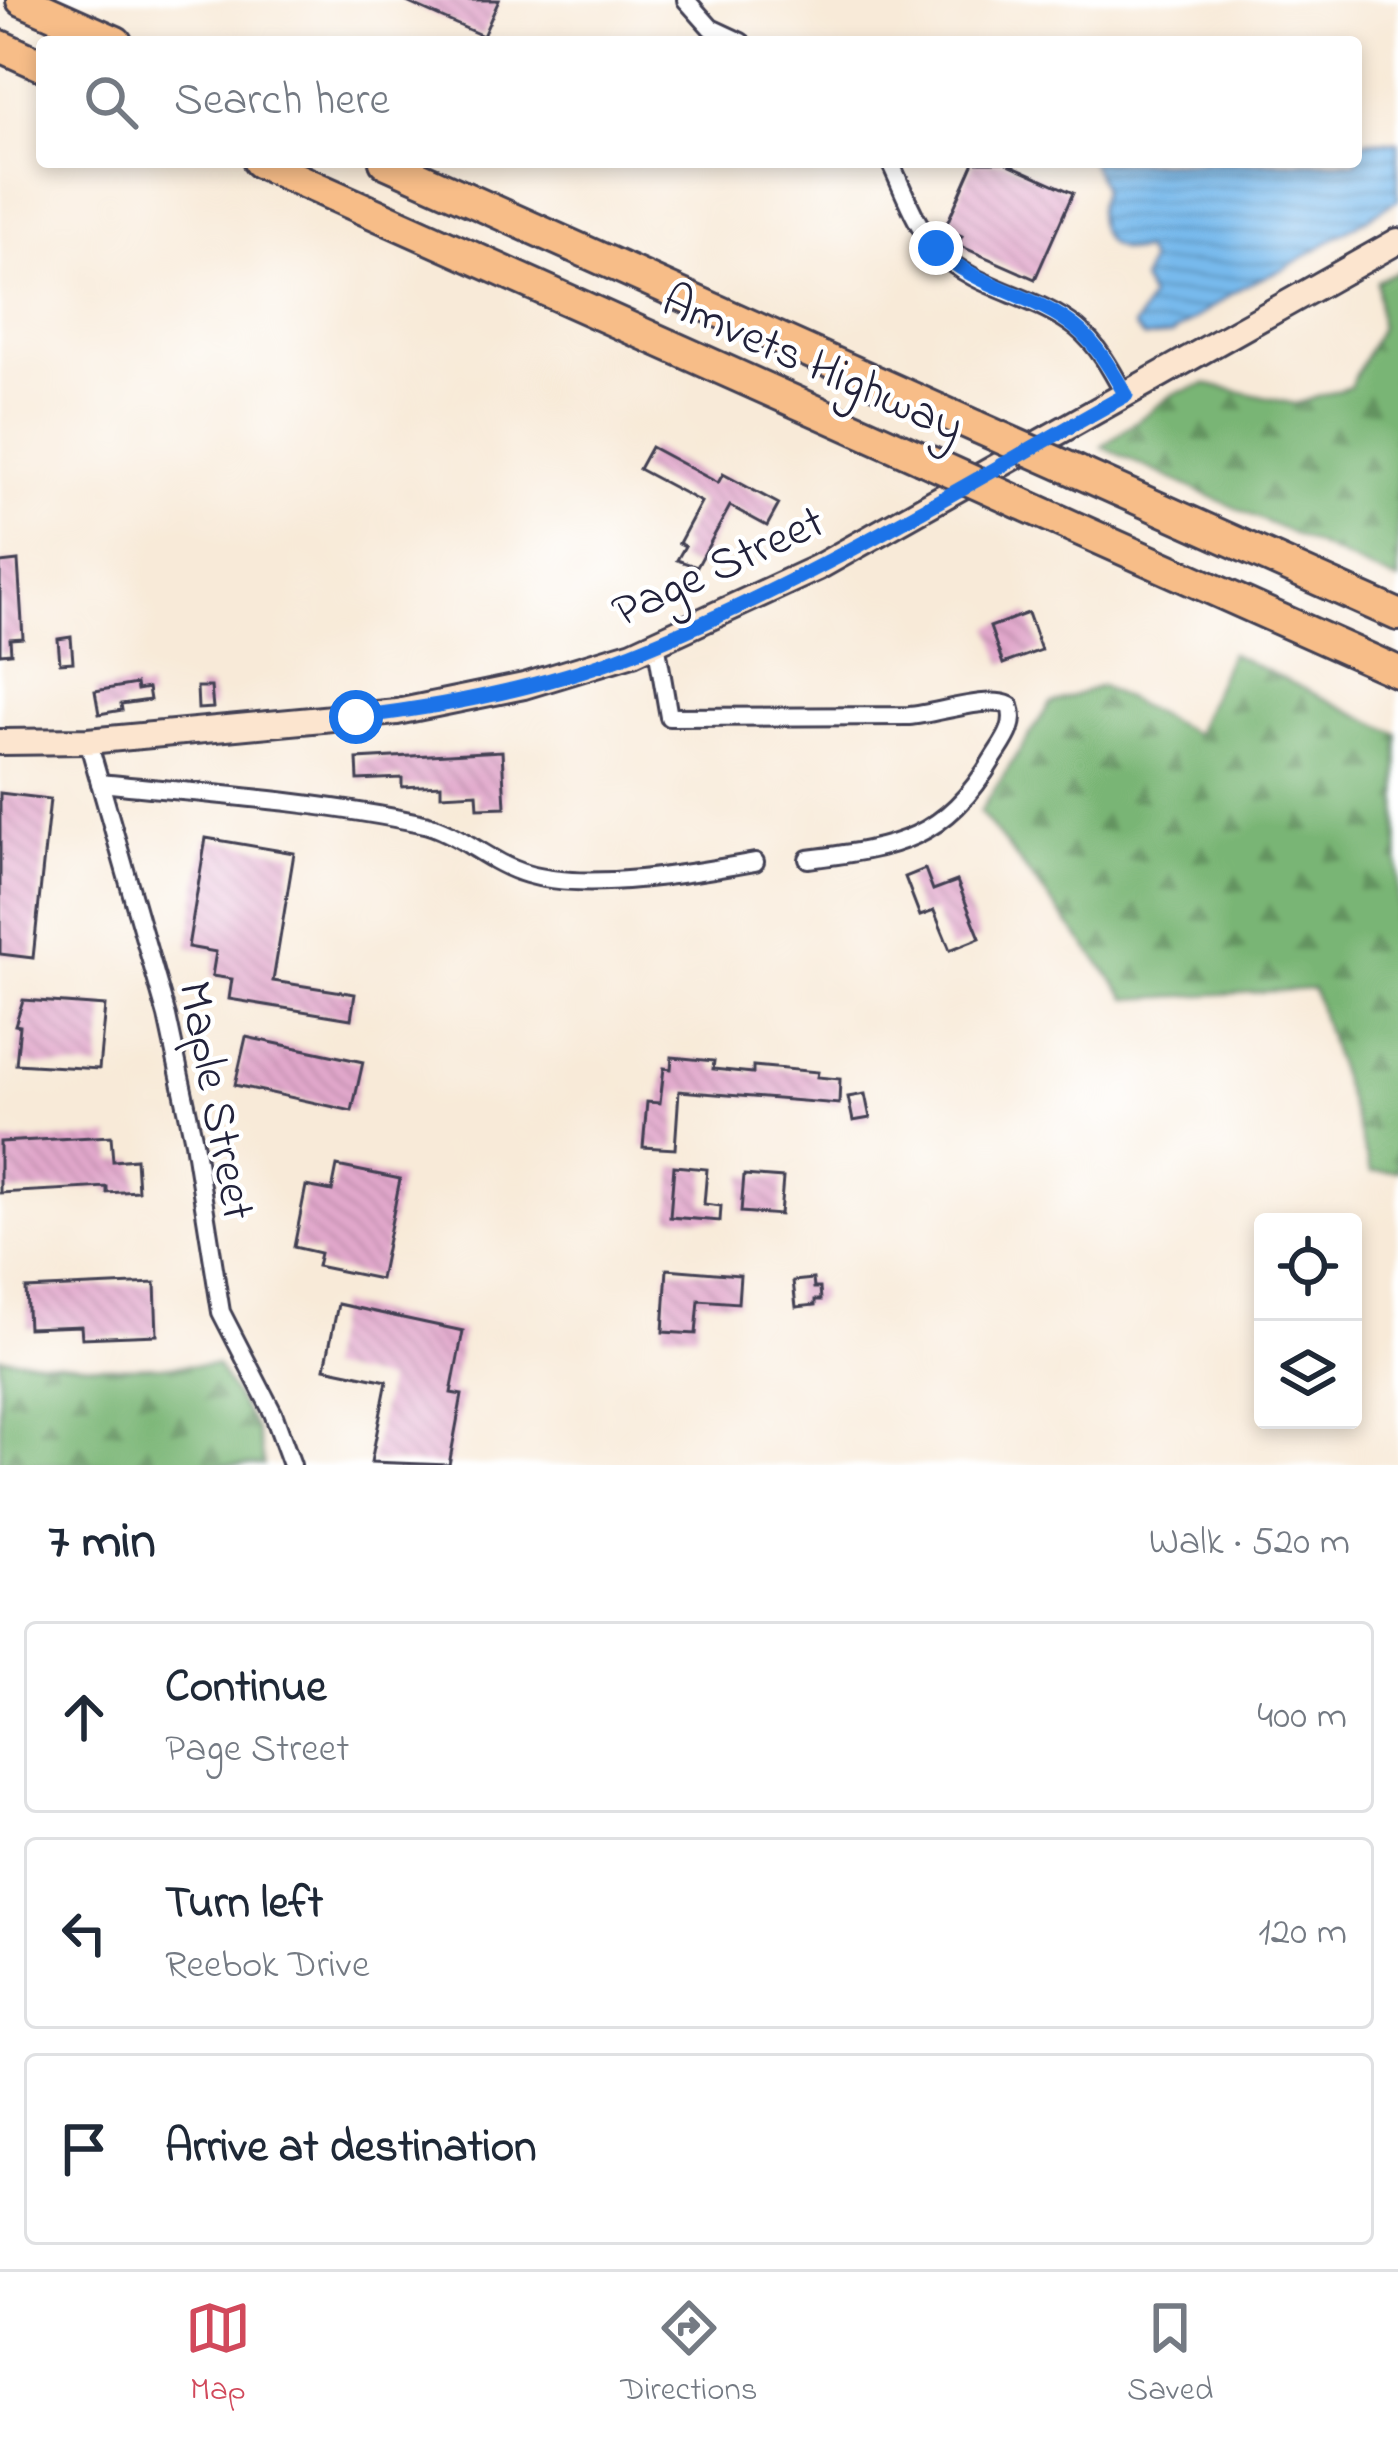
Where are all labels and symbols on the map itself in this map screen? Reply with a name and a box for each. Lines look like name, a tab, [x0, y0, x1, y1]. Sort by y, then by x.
route end	[909, 221, 963, 275]
street label: Amvets Highway	[649, 268, 974, 464]
street label: Page Street	[601, 489, 837, 649]
route start	[329, 690, 383, 744]
street label: Maple Street	[157, 975, 272, 1227]

